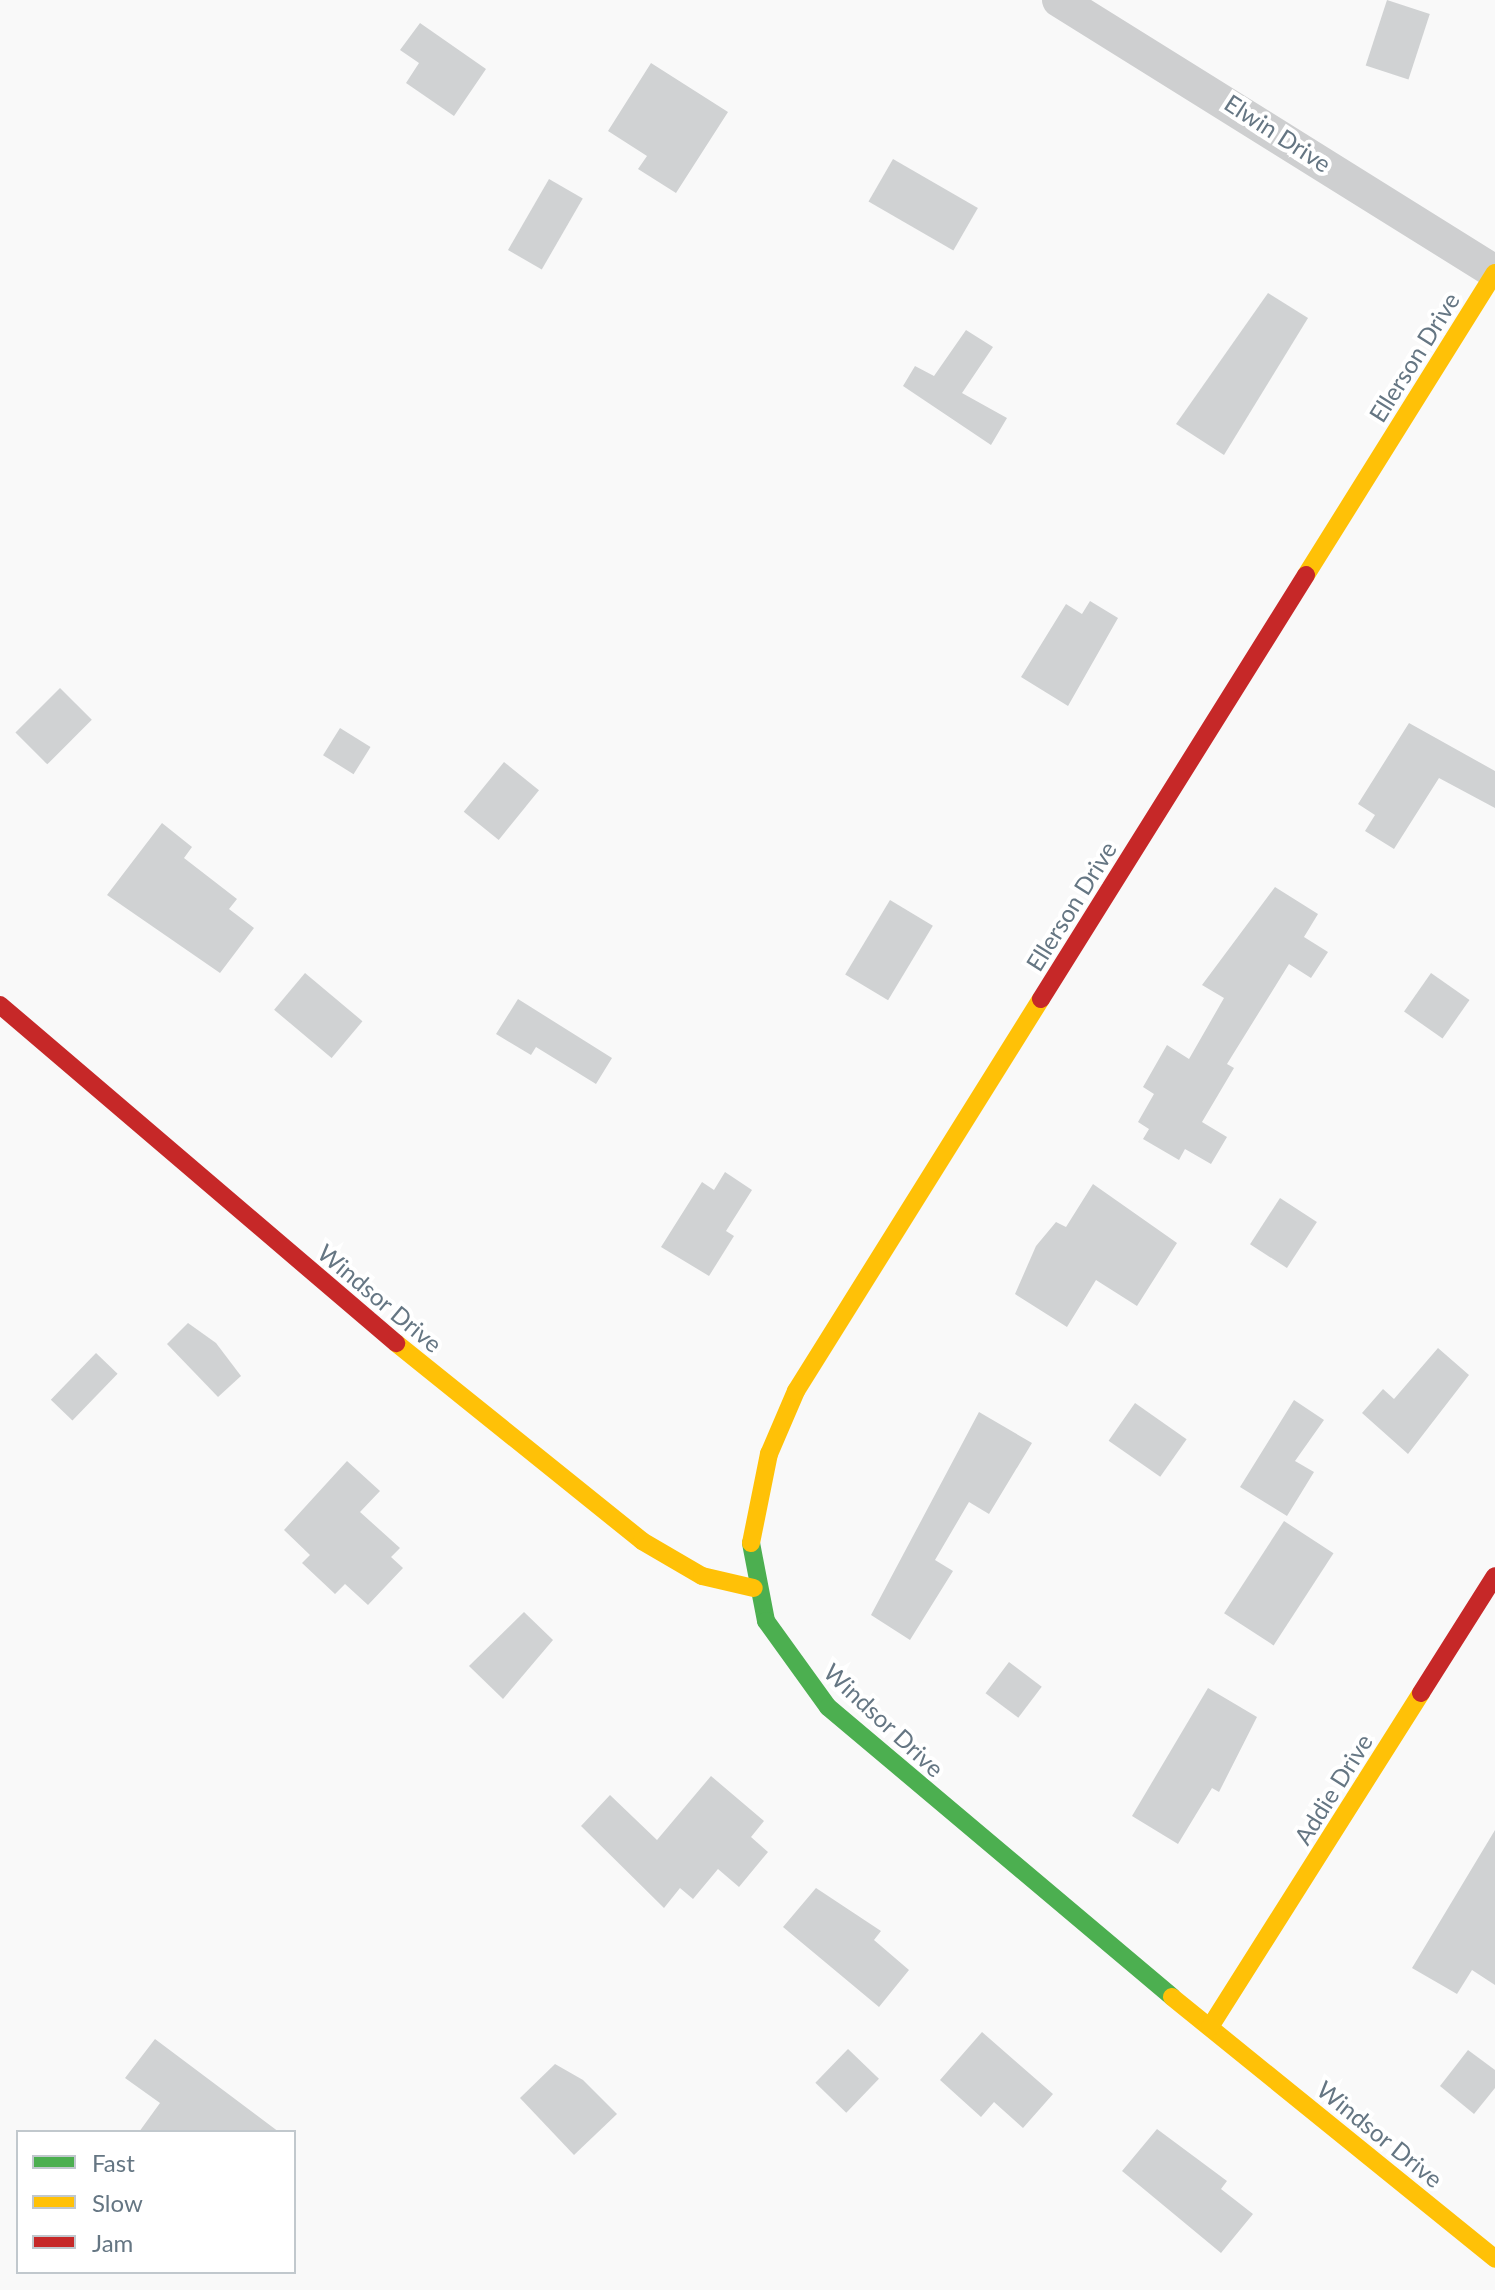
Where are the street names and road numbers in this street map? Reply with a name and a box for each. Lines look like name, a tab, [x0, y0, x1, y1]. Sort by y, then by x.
street label: Elwin Drive	[1220, 88, 1336, 178]
street label: Ellerson Drive	[1363, 287, 1465, 427]
street label: Ellerson Drive	[1020, 836, 1122, 976]
street label: Windsor Drive	[312, 1238, 448, 1358]
street label: Windsor Drive	[818, 1657, 950, 1783]
street label: Addie Drive	[1288, 1729, 1378, 1849]
street label: Windsor Drive	[1311, 2075, 1449, 2193]

